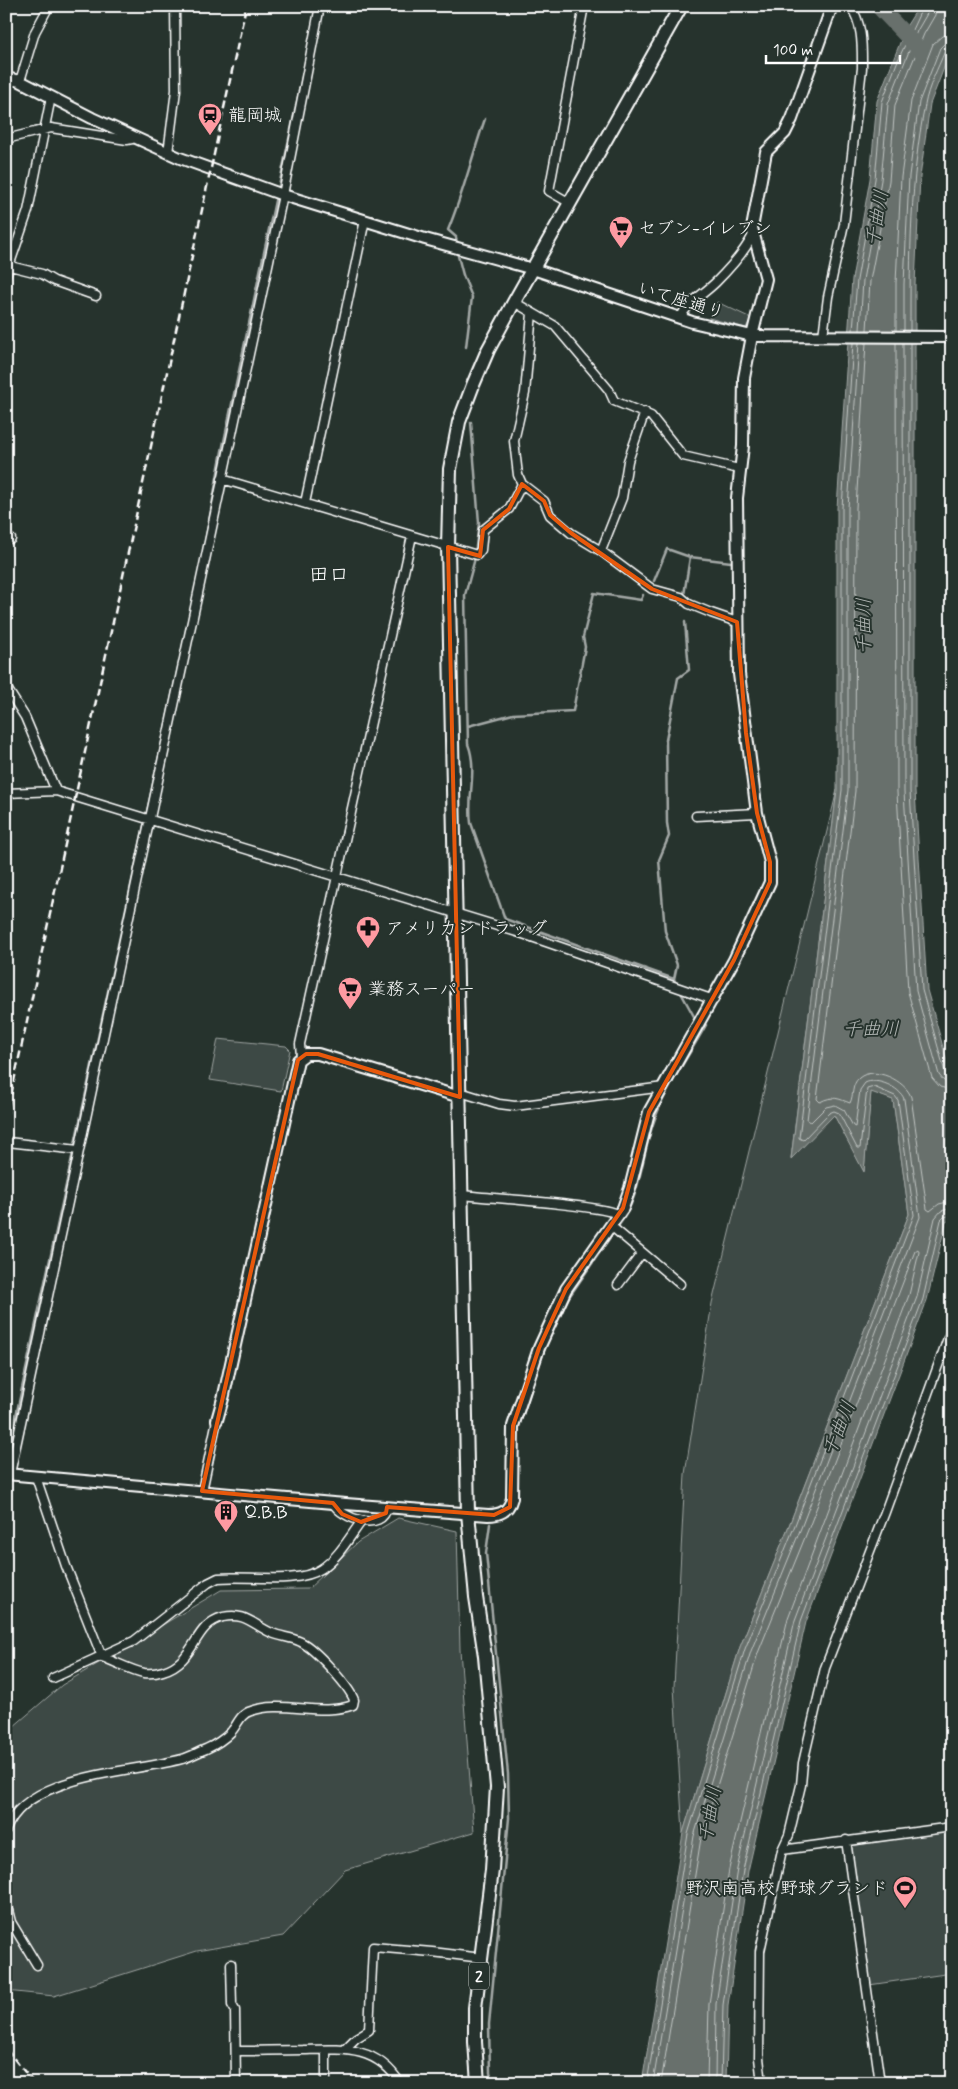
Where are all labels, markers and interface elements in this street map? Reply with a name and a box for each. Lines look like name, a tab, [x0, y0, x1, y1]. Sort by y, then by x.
scale bar	[766, 32, 899, 64]
text: 100 m	[773, 41, 813, 61]
station icon: 龍岡城	[197, 102, 223, 136]
place label: 龍岡城	[228, 104, 282, 128]
water label: 千曲川	[860, 188, 895, 249]
supermarket icon: セブン-イレブン	[608, 215, 634, 249]
place label: セブン-イレブン	[638, 217, 772, 241]
street label: いて座通り	[634, 276, 727, 326]
district label: 田口	[309, 562, 349, 589]
water label: 千曲川	[852, 597, 877, 655]
pharmacy icon: アメリカンドラッグ	[355, 915, 381, 949]
place label: アメリカンドラッグ	[386, 917, 547, 941]
supermarket icon: 業務スーパー	[337, 976, 363, 1010]
place label: 業務スーパー	[368, 978, 475, 1002]
water label: 千曲川	[842, 1017, 900, 1042]
water label: 千曲川	[817, 1397, 862, 1460]
building icon: Q.B.B	[213, 1499, 239, 1533]
place label: Q.B.B	[244, 1501, 288, 1525]
water label: 千曲川	[693, 1784, 728, 1845]
sports icon: 野沢南高校 野球グランド	[892, 1875, 918, 1909]
place label: 野沢南高校 野球グランド	[685, 1877, 888, 1901]
road number: 2	[469, 1962, 489, 1990]

